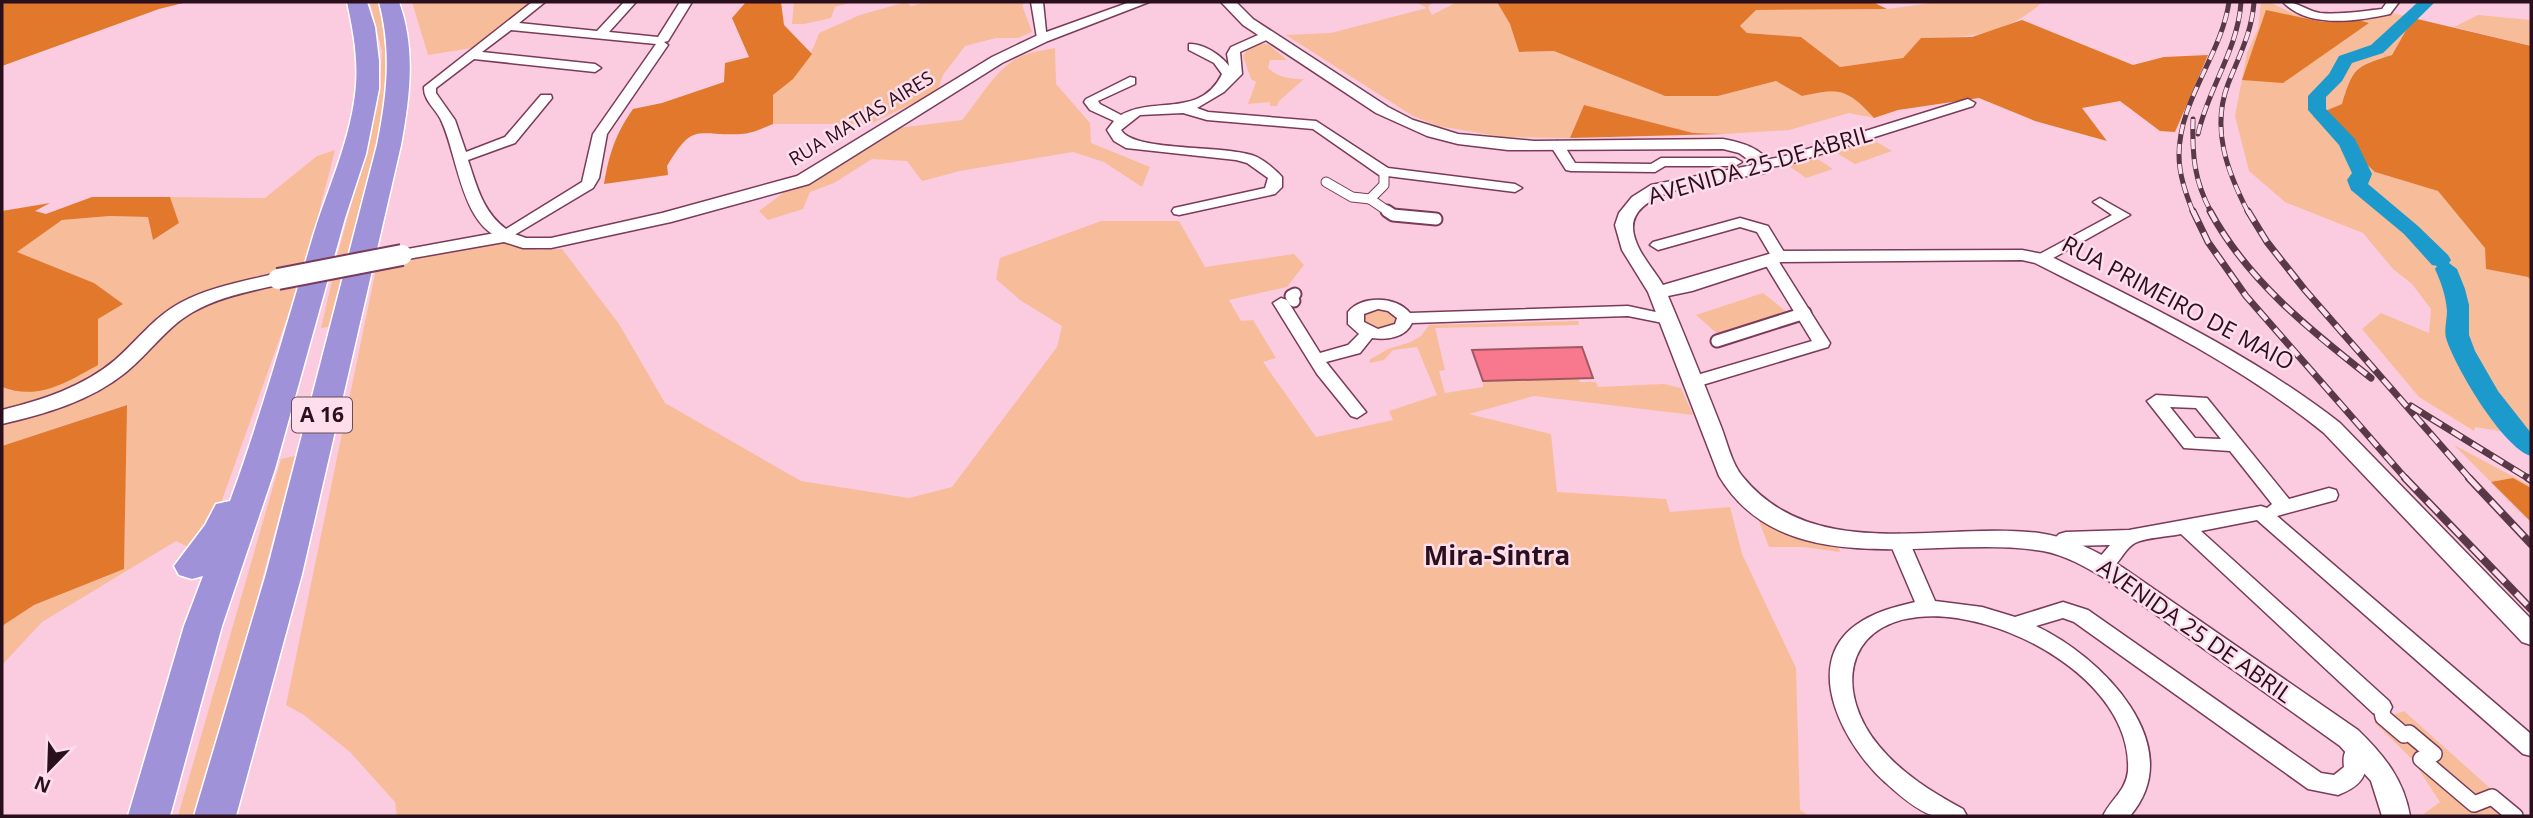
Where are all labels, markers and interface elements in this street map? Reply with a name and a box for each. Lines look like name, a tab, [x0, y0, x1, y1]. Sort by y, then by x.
street label: RUA MATIAS AIRES	[784, 64, 938, 172]
street label: AVENIDA 25 DE ABRIL	[1644, 117, 1876, 211]
street label: RUA PRIMEIRO DE MAIO	[2057, 227, 2300, 377]
road number: A 16	[292, 398, 352, 432]
district label: Mira-Sintra	[1424, 537, 1570, 573]
street label: AVENIDA 25 DE ABRIL	[2091, 551, 2300, 710]
north arrow	[14, 734, 84, 804]
text: N	[30, 770, 55, 800]

